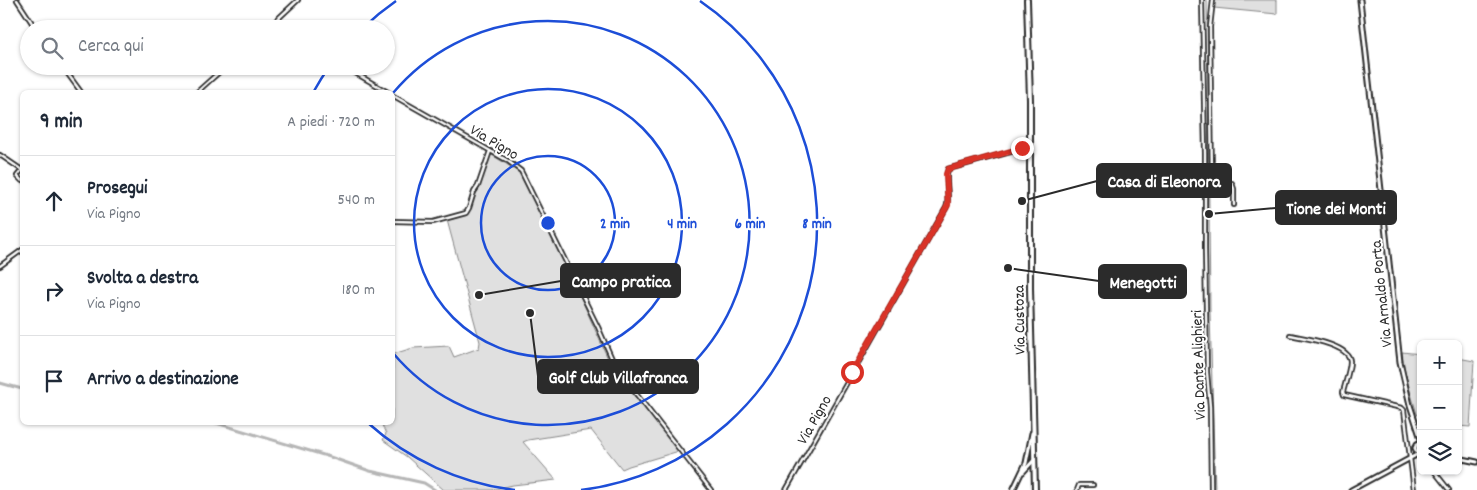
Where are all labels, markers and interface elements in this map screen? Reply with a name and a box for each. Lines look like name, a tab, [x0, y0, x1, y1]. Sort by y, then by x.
search box	[20, 20, 395, 75]
icon: search	[38, 34, 66, 62]
text: Cerca qui	[78, 34, 144, 61]
text: 9 min	[40, 108, 82, 138]
text: A piedi · 720 m	[287, 111, 375, 134]
street label: Via Pigno	[465, 120, 523, 167]
route end	[1011, 137, 1034, 160]
callout: Casa di Eleonora	[1097, 164, 1231, 197]
text: Casa di Eleonora	[1107, 171, 1221, 196]
text: Prosegui	[87, 176, 147, 203]
icon: ahead	[40, 187, 68, 215]
text: 540 m	[338, 189, 375, 212]
callout: Tione dei Monti	[1276, 191, 1396, 224]
text: Tione dei Monti	[1286, 198, 1386, 223]
text: Via Pigno	[87, 203, 141, 226]
centre of rings	[539, 214, 557, 232]
text: 2 min	[600, 214, 630, 236]
text: 4 min	[667, 214, 697, 236]
text: 6 min	[735, 214, 765, 236]
text: 8 min	[802, 214, 832, 236]
street label: Via Arnaldo Porta	[1365, 239, 1400, 348]
callout: Campo pratica	[561, 264, 680, 297]
callout: Menegotti	[1099, 265, 1186, 298]
text: Svolta a destra	[87, 266, 198, 293]
text: Campo pratica	[571, 271, 671, 296]
text: Menegotti	[1109, 272, 1177, 297]
icon: right	[40, 277, 68, 305]
text: 180 m	[342, 279, 375, 302]
street label: Via Custoza	[1008, 284, 1033, 355]
text: Via Pigno	[87, 293, 141, 316]
street label: Via Dante Alighieri	[1186, 309, 1213, 420]
map controls	[1417, 340, 1462, 475]
button: +	[1417, 340, 1462, 385]
callout: Golf Club Villafranca	[538, 360, 698, 393]
route start	[841, 361, 864, 384]
icon: arrive	[40, 367, 68, 395]
text: Arrivo a destinazione	[87, 367, 239, 394]
text: Golf Club Villafranca	[548, 367, 688, 392]
button: −	[1417, 385, 1462, 430]
street label: Via Pigno	[792, 391, 839, 449]
button: layers	[1417, 430, 1462, 475]

